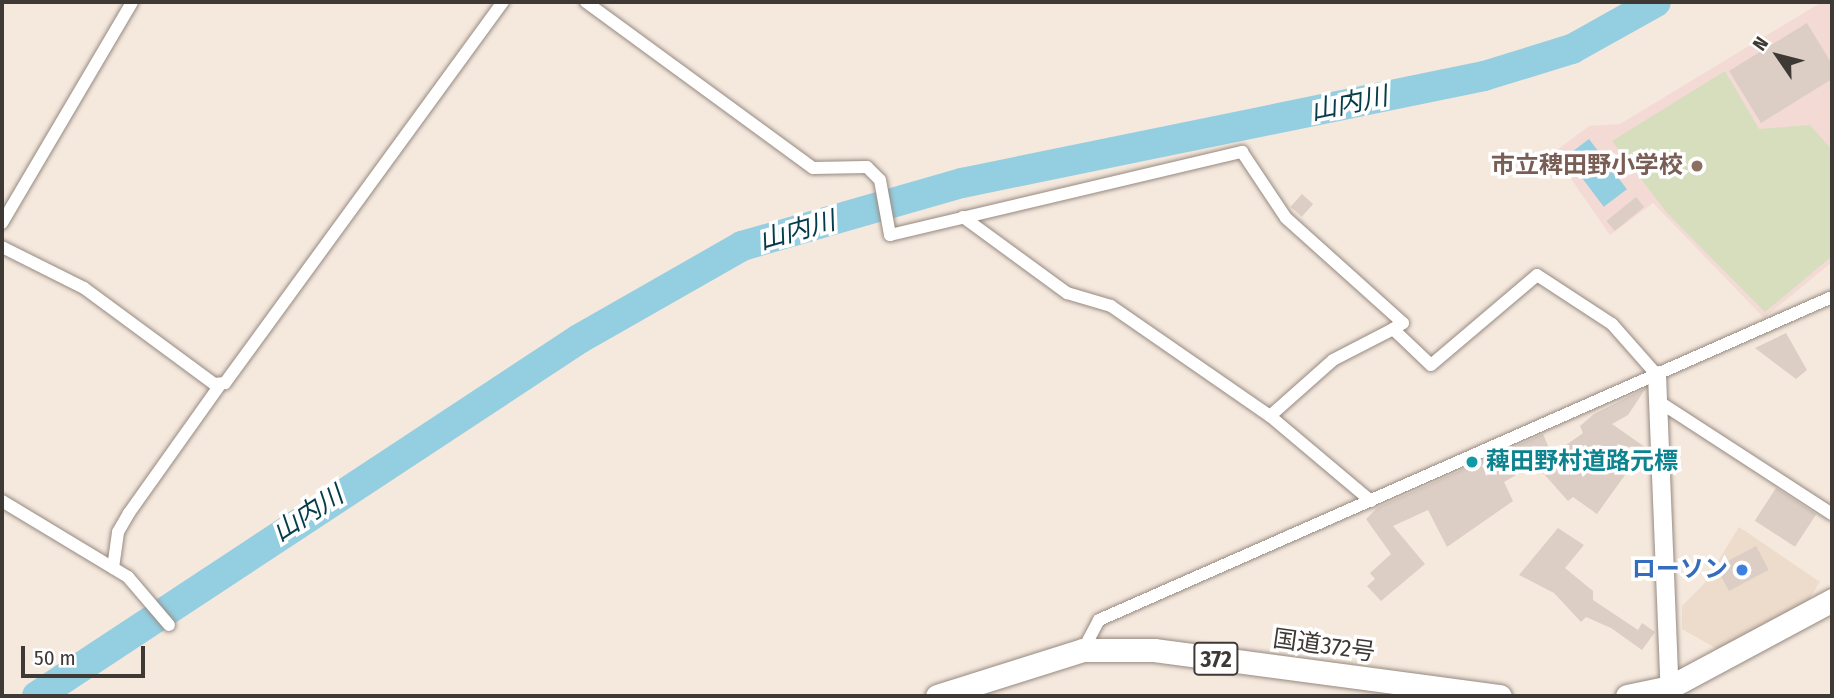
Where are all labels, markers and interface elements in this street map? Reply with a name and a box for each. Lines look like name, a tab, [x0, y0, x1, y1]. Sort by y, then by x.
north arrow	[1743, 21, 1813, 91]
text: N	[1748, 32, 1773, 55]
water label: 山内川	[1308, 81, 1390, 127]
place label: 市立稗田野小学校	[1491, 152, 1683, 180]
marker: 市立稗田野小学校	[1689, 158, 1705, 174]
water label: 山内川	[755, 205, 839, 257]
place label: 薭田野村道路元標	[1486, 448, 1678, 476]
marker: 薭田野村道路元標	[1464, 454, 1480, 470]
water label: 山内川	[267, 480, 349, 548]
place label: ローソン	[1632, 556, 1728, 584]
marker: ローソン	[1734, 562, 1750, 578]
street label: 国道372号	[1271, 625, 1377, 667]
scale bar	[24, 632, 149, 676]
road number: 372	[1193, 639, 1239, 678]
text: 50 m	[34, 645, 76, 671]

